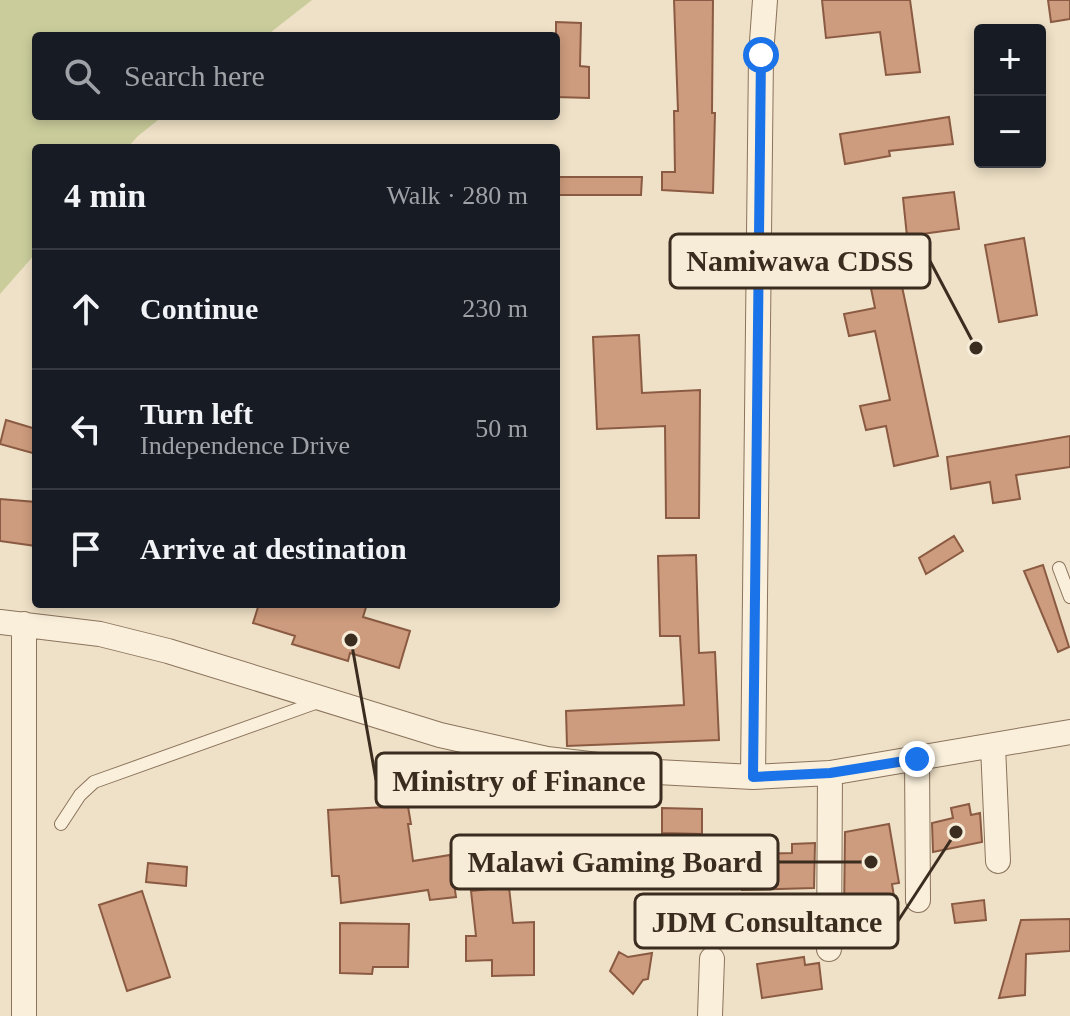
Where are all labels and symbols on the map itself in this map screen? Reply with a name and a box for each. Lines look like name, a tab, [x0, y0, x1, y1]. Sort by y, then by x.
route start	[743, 37, 779, 73]
callout: Namiwawa CDSS	[670, 234, 930, 288]
text: Namiwawa CDSS	[686, 244, 914, 277]
route end	[899, 741, 935, 777]
callout: Ministry of Finance	[376, 753, 661, 807]
text: Ministry of Finance	[392, 764, 646, 797]
callout: Malawi Gaming Board	[451, 835, 778, 889]
text: Malawi Gaming Board	[467, 845, 763, 878]
callout: JDM Consultance	[635, 894, 898, 948]
text: JDM Consultance	[652, 905, 882, 938]

